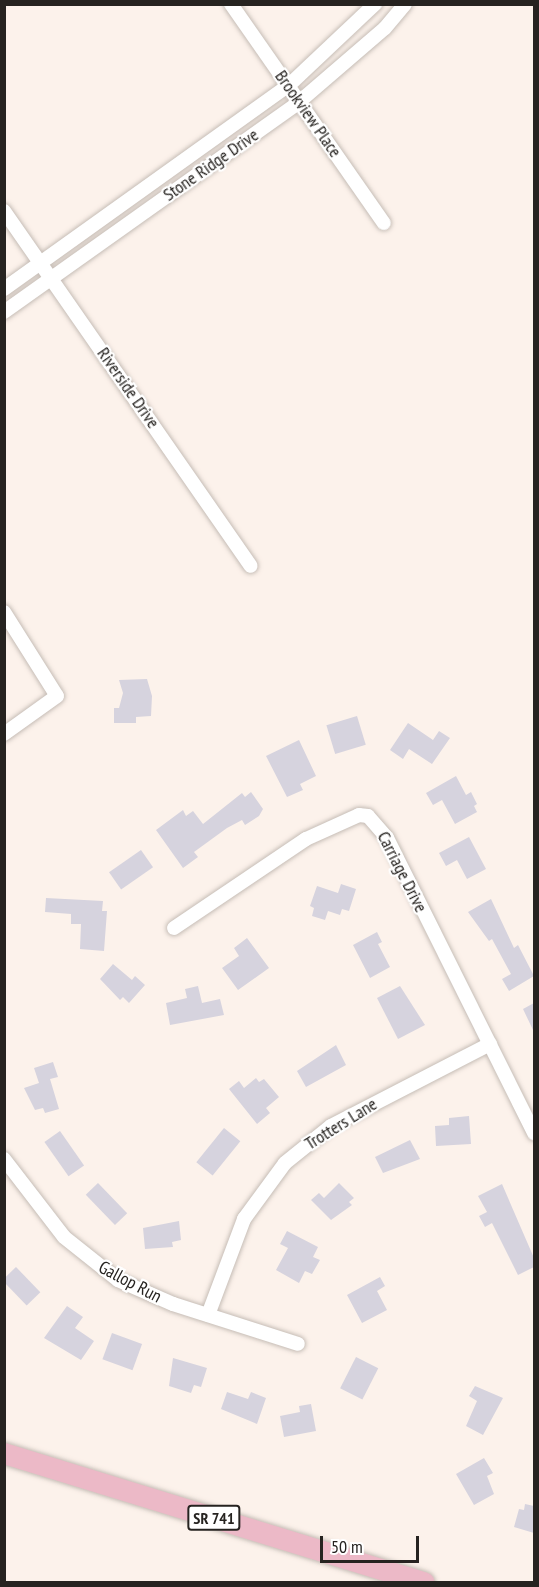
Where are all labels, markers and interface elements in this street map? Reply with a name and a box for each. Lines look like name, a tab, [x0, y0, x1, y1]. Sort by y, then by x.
street label: Brookview Place	[270, 66, 346, 162]
street label: Stone Ridge Drive	[159, 124, 263, 206]
street label: Riverside Drive	[92, 343, 164, 433]
street label: Carriage Drive	[372, 828, 432, 916]
street label: Trotters Lane	[301, 1093, 381, 1155]
street label: Gallop Run	[95, 1256, 165, 1308]
road number: SR 741	[187, 1505, 241, 1531]
scale bar	[323, 1524, 422, 1562]
text: 50 m	[331, 1535, 363, 1558]

